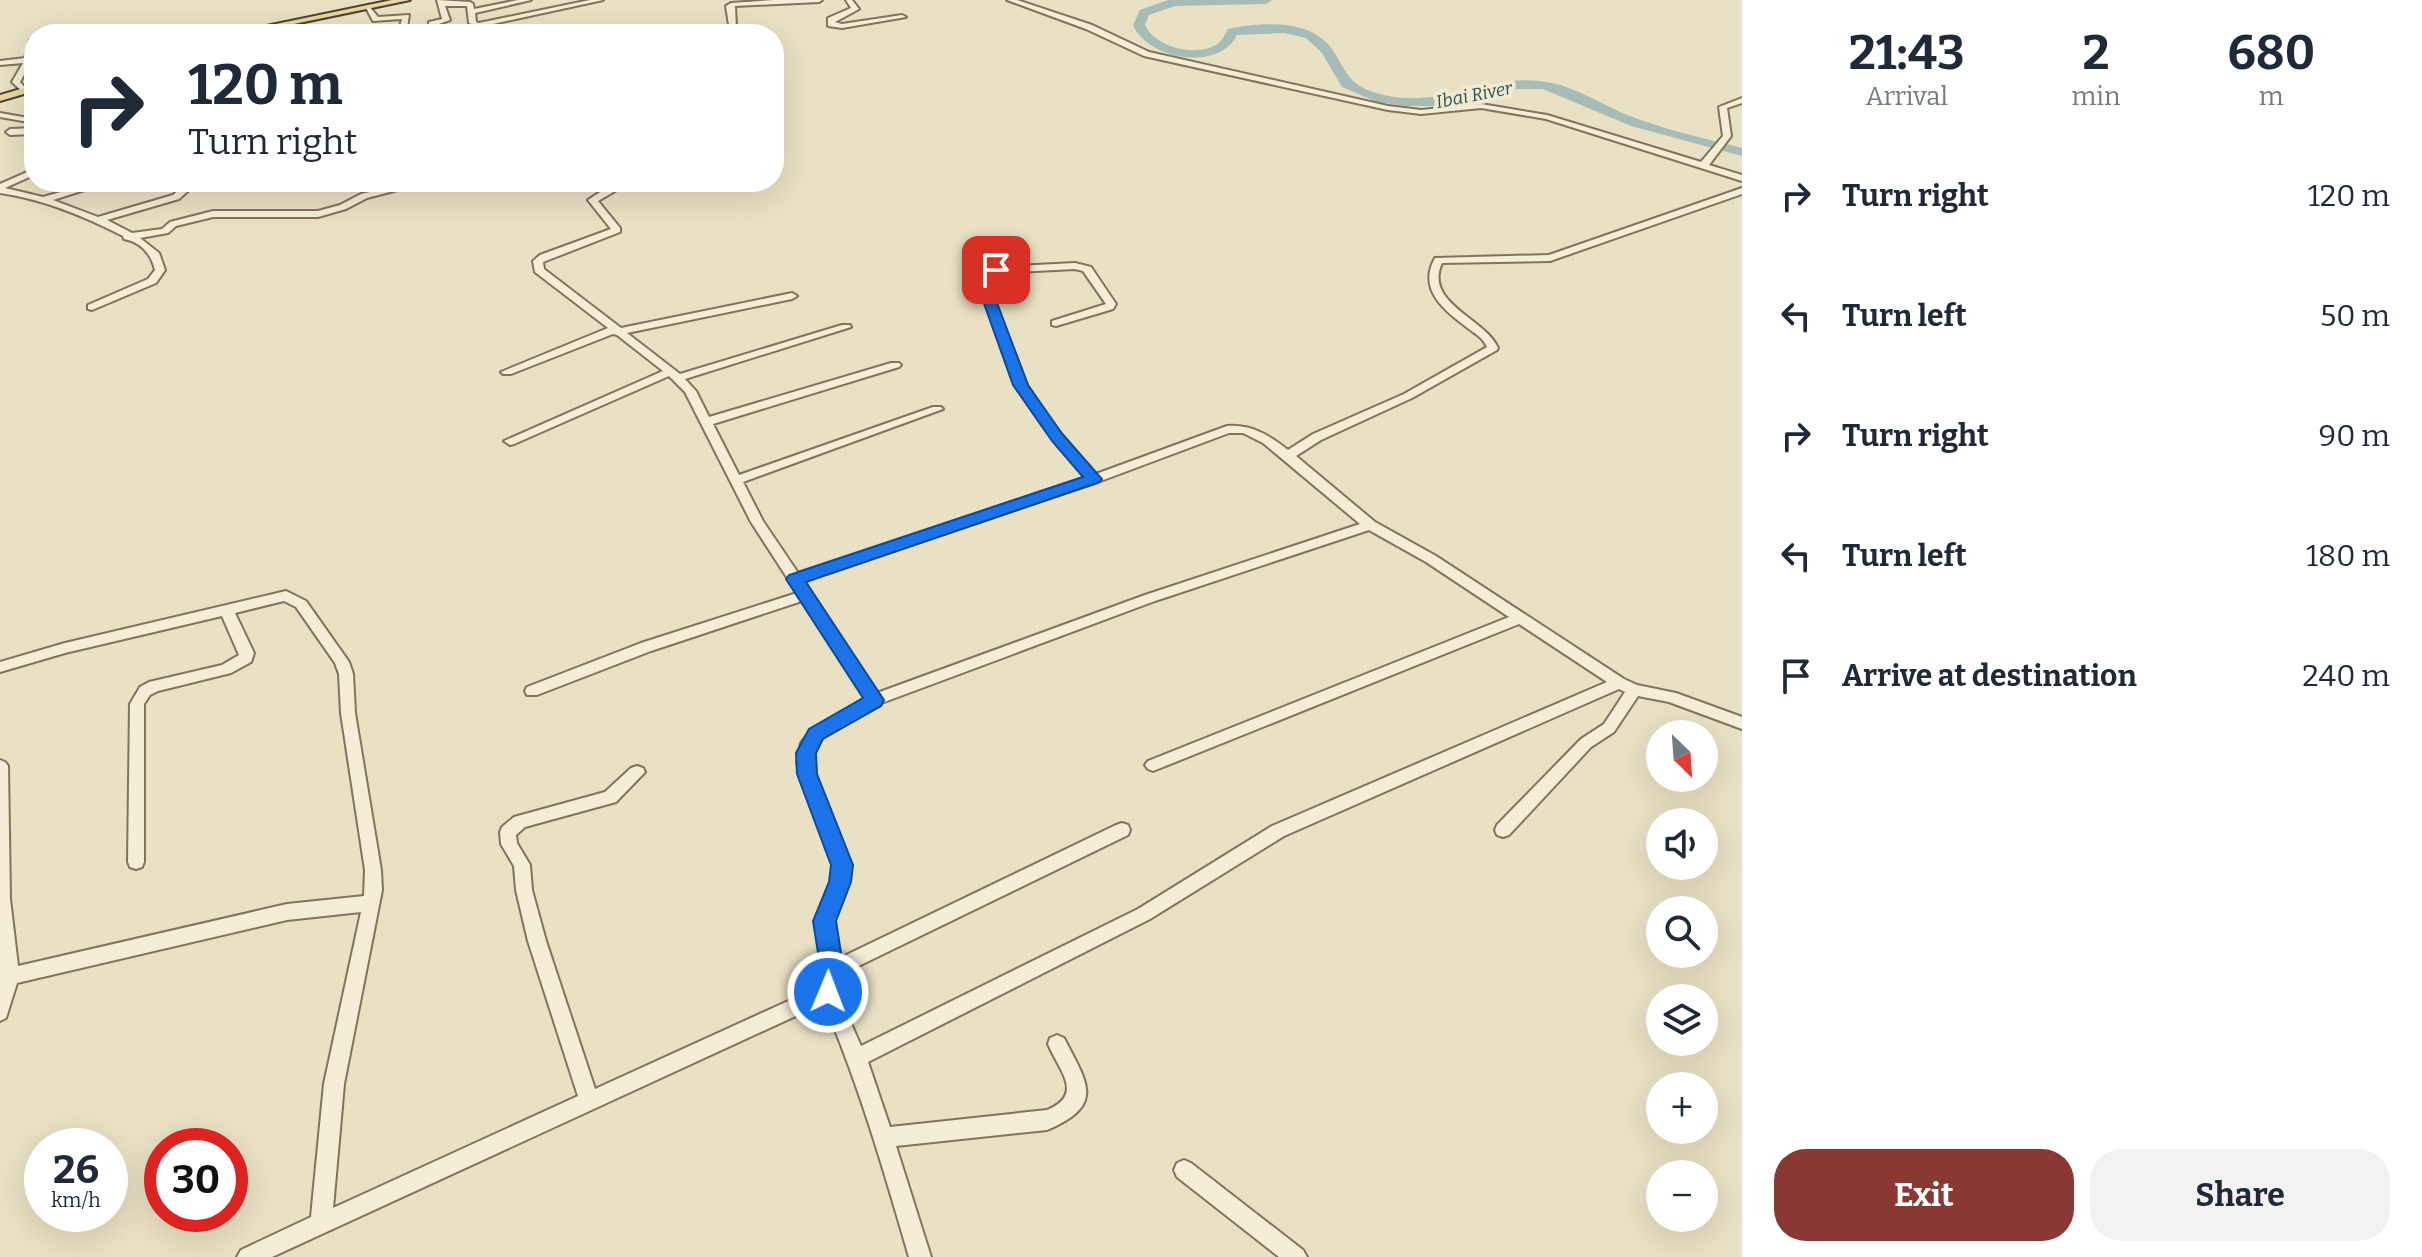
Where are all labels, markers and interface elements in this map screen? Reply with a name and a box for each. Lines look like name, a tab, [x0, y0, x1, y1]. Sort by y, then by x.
text: 21:43	[1849, 24, 1965, 82]
text: 2	[2083, 24, 2110, 82]
text: 680	[2227, 24, 2315, 82]
text: 120 m	[188, 52, 343, 119]
icon: right	[56, 56, 160, 160]
water label: Ibai River	[1434, 77, 1515, 113]
text: Arrival	[1866, 81, 1948, 112]
text: min	[2072, 81, 2121, 112]
text: m	[2259, 81, 2284, 112]
text: Turn right	[188, 120, 357, 164]
icon: right	[1774, 174, 1818, 218]
text: Turn right	[1842, 178, 1989, 214]
text: 120 m	[2308, 178, 2390, 214]
pin	[962, 236, 1030, 304]
icon: arrive	[974, 248, 1018, 292]
icon: left	[1774, 294, 1818, 338]
text: Turn left	[1842, 298, 1967, 334]
text: 50 m	[2320, 298, 2390, 334]
icon: right	[1774, 414, 1818, 458]
text: Turn right	[1842, 418, 1989, 454]
text: 90 m	[2319, 418, 2390, 454]
icon: left	[1774, 534, 1818, 578]
text: Turn left	[1842, 538, 1967, 574]
text: 180 m	[2306, 538, 2390, 574]
icon: arrive	[1774, 654, 1818, 698]
text: Arrive at destination	[1842, 658, 2137, 694]
text: 240 m	[2302, 658, 2390, 694]
north arrow	[1646, 720, 1718, 792]
map controls	[1646, 720, 1718, 1232]
button: sound	[1646, 808, 1718, 880]
button: search	[1646, 896, 1718, 968]
position arrow	[786, 950, 870, 1034]
button: layers	[1646, 984, 1718, 1056]
button: +	[1646, 1072, 1718, 1144]
speed limit sign: 30	[144, 1128, 248, 1232]
text: 26	[53, 1146, 99, 1194]
button: Exit	[1774, 1149, 2074, 1241]
button: Share	[2090, 1149, 2390, 1241]
button: −	[1646, 1160, 1718, 1232]
text: km/h	[51, 1188, 101, 1212]

